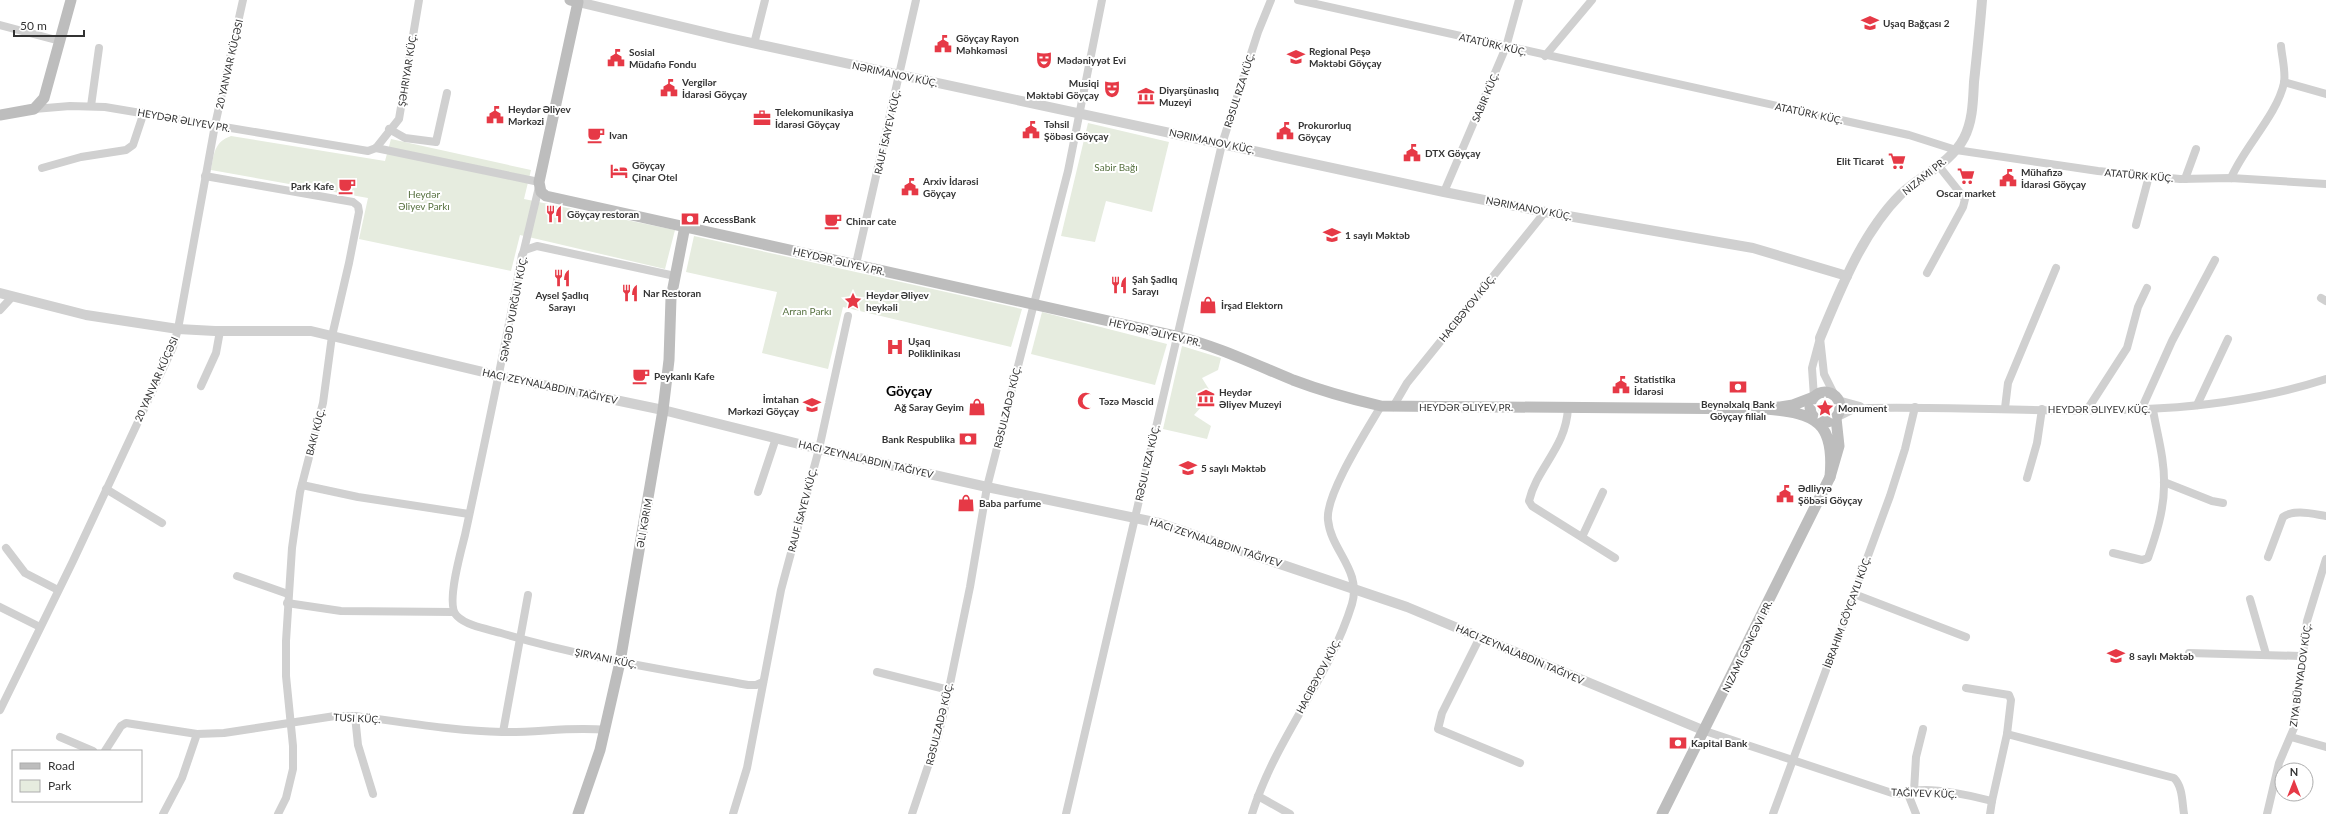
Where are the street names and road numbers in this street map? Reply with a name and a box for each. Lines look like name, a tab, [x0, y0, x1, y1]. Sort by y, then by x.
street label: 20 YANVAR KÜÇƏSI	[213, 18, 245, 110]
street label: ATATÜRK KÜÇ.	[1458, 30, 1528, 58]
street label: ŞƏHRIYAR KÜÇ.	[395, 33, 419, 107]
street label: RƏSUL RZA KÜÇ.	[1221, 51, 1257, 129]
street label: NƏRIMANOV KÜÇ.	[851, 59, 939, 89]
street label: SABIR KÜÇ.	[1469, 70, 1501, 124]
street label: RAUF İSAYEV KÜÇ.	[871, 89, 903, 175]
street label: ATATÜRK KÜÇ.	[1774, 100, 1844, 126]
street label: HEYDƏR ƏLIYEV PR.	[137, 106, 231, 134]
street label: NƏRIMANOV KÜÇ.	[1168, 126, 1256, 156]
street label: NIZAMI PR.	[1900, 155, 1948, 197]
street label: ATATÜRK KÜÇ.	[2104, 166, 2174, 184]
street label: NƏRIMANOV KÜÇ.	[1485, 194, 1573, 222]
street label: HEYDƏR ƏLIYEV PR.	[792, 245, 886, 277]
street label: SƏMƏD VURĞUN KÜÇ.	[497, 255, 529, 363]
street label: HACIBƏYOV KÜÇ.	[1436, 272, 1498, 344]
street label: HEYDƏR ƏLIYEV PR.	[1108, 316, 1202, 348]
street label: 20 YANVAR KÜÇƏSI	[132, 335, 180, 423]
street label: RƏSULZADƏ KÜÇ.	[991, 365, 1023, 449]
street label: HACI ZEYNALABDIN TAĞIYEV	[481, 366, 619, 406]
street label: HEYDƏR ƏLIYEV PR.	[1419, 401, 1513, 413]
street label: HEYDƏR ƏLIYEV KÜÇ.	[2048, 403, 2150, 415]
street label: BAKI KÜÇ.	[303, 407, 327, 457]
street label: RƏSUL RZA KÜÇ.	[1132, 424, 1162, 502]
street label: HACI ZEYNALABDIN TAĞIYEV	[797, 438, 935, 480]
street label: RAUF İSAYEV KÜÇ.	[785, 467, 819, 553]
street label: ƏLI KƏRIM	[634, 497, 654, 549]
street label: HACI ZEYNALABDIN TAĞIYEV	[1148, 515, 1284, 569]
street label: İBRAHIM GÖYÇAYLI KÜÇ.	[1821, 555, 1873, 669]
street label: NIZAMI GƏNCƏVI PR.	[1720, 598, 1774, 694]
street label: HACI ZEYNALABDIN TAĞIYEV	[1454, 622, 1586, 687]
street label: ZIYA BÜNYADOV KÜÇ.	[2287, 622, 2313, 728]
street label: HACIBƏYOV KÜÇ.	[1293, 637, 1343, 715]
street label: ŞIRVANI KÜÇ.	[574, 646, 638, 670]
street label: RƏSULZADƏ KÜÇ.	[923, 682, 955, 766]
street label: TUSI KÜÇ.	[333, 711, 381, 725]
street label: TAĞIYEV KÜÇ.	[1891, 786, 1957, 800]

